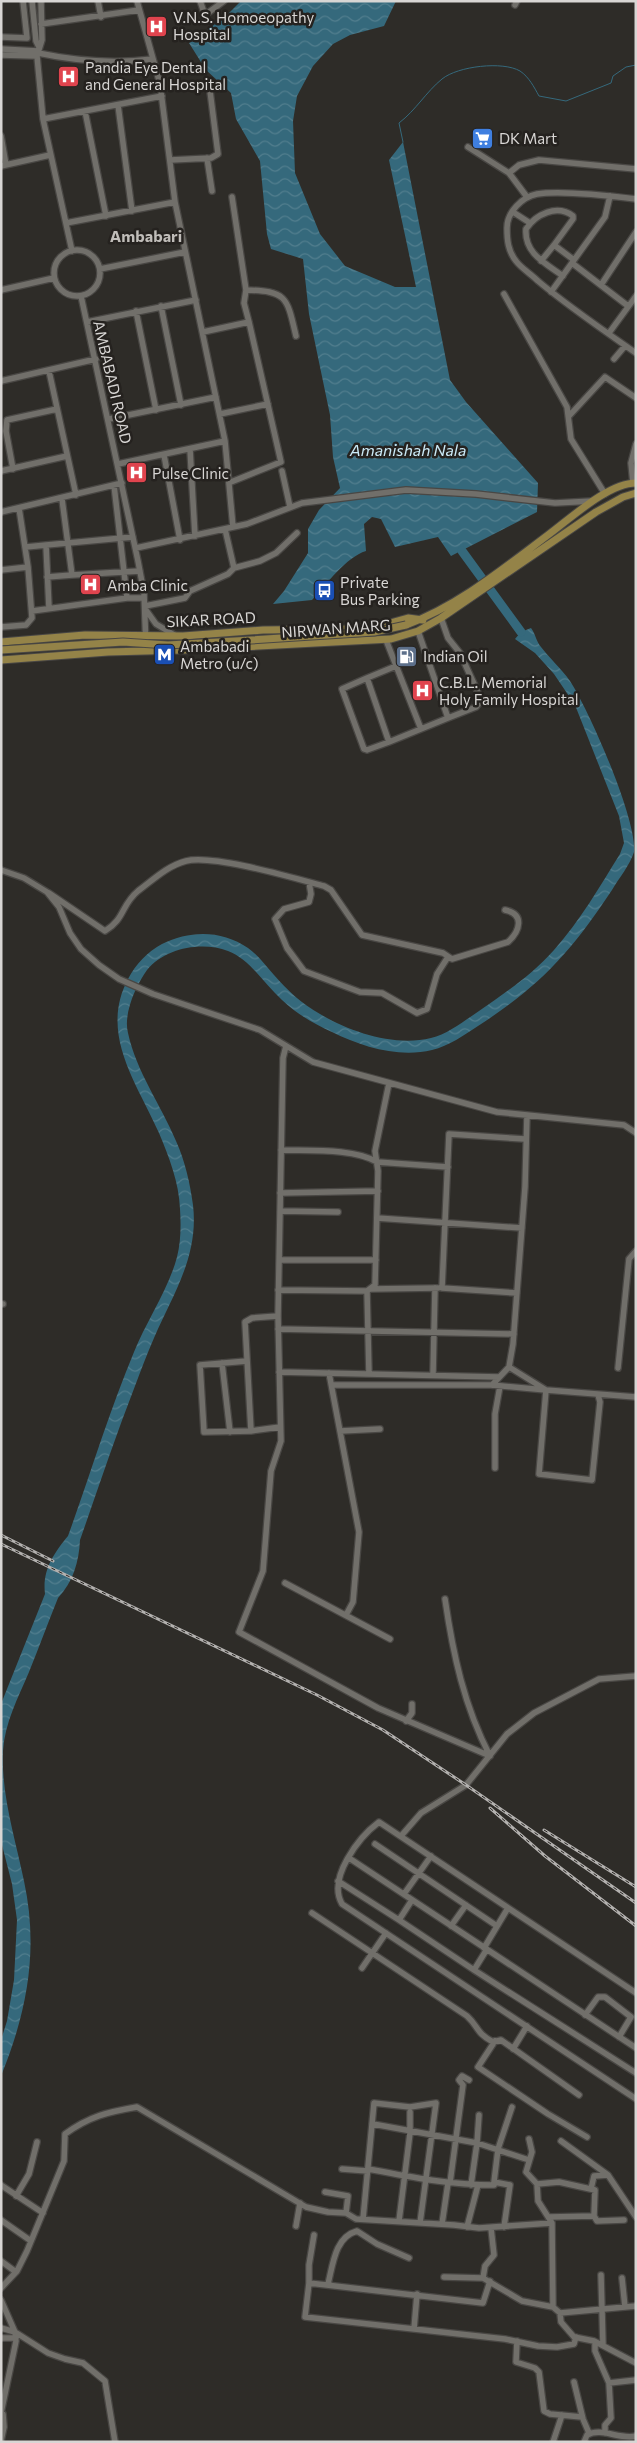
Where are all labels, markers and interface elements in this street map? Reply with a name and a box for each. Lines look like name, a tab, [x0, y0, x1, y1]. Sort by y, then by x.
place label: V.N.S. Homoeopathy Hospital	[173, 8, 314, 43]
hospital icon: V.N.S. Homoeopathy Hospital	[145, 14, 169, 38]
place label: Pandia Eye Dental and General Hospital	[85, 58, 226, 93]
hospital icon: Pandia Eye Dental and General Hospital	[57, 64, 81, 88]
supermarket icon: DK Mart	[471, 126, 495, 150]
place label: DK Mart	[499, 129, 557, 147]
district label: Ambabari	[110, 226, 182, 245]
street label: AMBABADI ROAD	[90, 319, 136, 445]
water label: Amanishah Nala	[349, 440, 466, 459]
hospital icon: Pulse Clinic	[124, 461, 148, 485]
place label: Pulse Clinic	[152, 464, 229, 482]
hospital icon: Amba Clinic	[79, 573, 103, 597]
place label: Private Bus Parking	[340, 573, 420, 608]
place label: Amba Clinic	[107, 576, 188, 594]
bus stop icon: Private Bus Parking	[312, 579, 336, 603]
street label: SIKAR ROAD	[166, 608, 256, 630]
street label: NIRWAN MARG	[281, 615, 391, 641]
place label: Ambabadi Metro (u/c)	[180, 637, 259, 672]
metro station icon: Ambabadi Metro (u/c)	[152, 643, 176, 667]
fuel station icon: Indian Oil	[395, 644, 419, 668]
place label: Indian Oil	[423, 647, 488, 665]
place label: C.B.L. Memorial Holy Family Hospital	[439, 673, 579, 708]
hospital icon: C.B.L. Memorial Holy Family Hospital	[411, 679, 435, 703]

